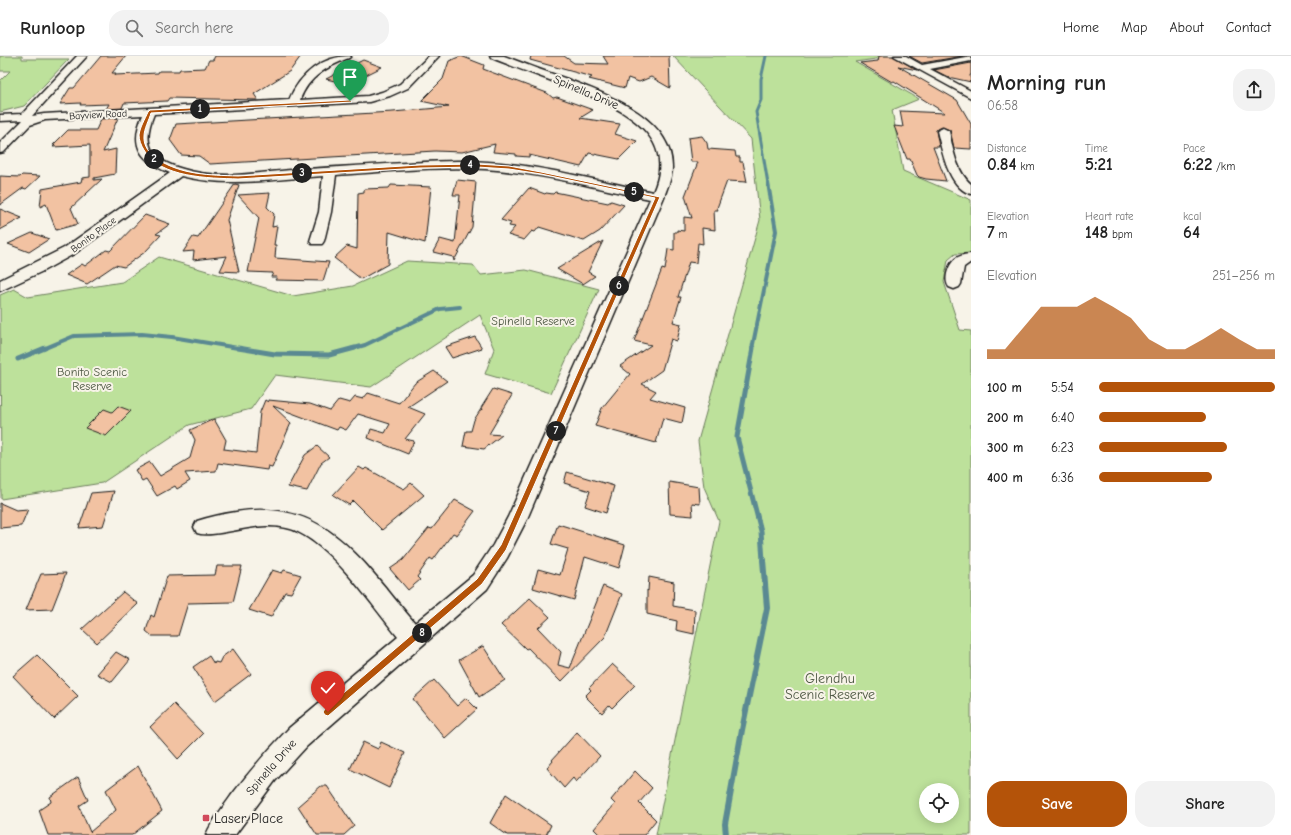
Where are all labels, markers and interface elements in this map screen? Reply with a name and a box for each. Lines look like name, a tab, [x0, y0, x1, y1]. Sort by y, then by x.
search box	[109, 10, 389, 46]
text: Runloop	[20, 17, 85, 39]
icon: search	[123, 17, 145, 39]
text: Search here	[155, 19, 233, 37]
text: Home	[1063, 19, 1099, 36]
text: Map	[1121, 19, 1147, 36]
text: About	[1169, 19, 1204, 36]
text: Contact	[1226, 19, 1271, 36]
pin	[333, 60, 367, 101]
icon: arrive	[339, 66, 361, 88]
button: share	[1233, 69, 1275, 111]
text: Morning run	[987, 70, 1106, 96]
street label: Spinella Drive	[551, 72, 621, 112]
text: 06:58	[987, 98, 1018, 113]
pin: 1	[190, 99, 210, 119]
text: 1	[198, 102, 202, 115]
street label: Bayview Road	[69, 107, 127, 123]
text: Distance	[987, 142, 1026, 155]
text: Time	[1085, 142, 1108, 155]
text: Pace	[1183, 142, 1205, 155]
pin: 2	[144, 149, 164, 169]
text: 2	[151, 152, 157, 165]
pin: 4	[460, 155, 480, 175]
text: 0.84	[987, 155, 1016, 174]
text: 5:21	[1085, 155, 1113, 174]
text: 6:22	[1183, 155, 1212, 174]
text: 4	[467, 158, 473, 171]
text: km	[1016, 160, 1035, 173]
text: /km	[1212, 160, 1235, 173]
pin: 3	[292, 163, 312, 183]
text: 3	[299, 166, 305, 179]
pin: 5	[624, 182, 644, 202]
text: 5	[631, 185, 637, 198]
text: Elevation	[987, 210, 1029, 223]
text: Heart rate	[1085, 210, 1134, 223]
text: kcal	[1183, 210, 1201, 223]
street label: Bonito Place	[69, 214, 119, 255]
text: 7	[987, 223, 995, 242]
text: 148	[1085, 223, 1108, 242]
text: 64	[1183, 223, 1200, 242]
text: m	[995, 228, 1007, 241]
text: bpm	[1108, 228, 1133, 241]
text: Elevation	[987, 268, 1037, 283]
text: 251–256 m	[1212, 268, 1275, 283]
pin: 6	[609, 276, 629, 296]
text: 6	[616, 279, 622, 292]
park label: Spinella Reserve	[491, 314, 575, 328]
park label: Bonito Scenic Reserve	[57, 365, 127, 393]
text: 100 m	[987, 380, 1022, 395]
text: 5:54	[1051, 380, 1074, 395]
text: 200 m	[987, 410, 1023, 425]
text: 6:40	[1051, 410, 1075, 425]
pin: 7	[546, 421, 566, 441]
text: 7	[554, 424, 558, 437]
text: 300 m	[987, 440, 1023, 455]
text: 6:23	[1051, 440, 1074, 455]
text: 400 m	[987, 470, 1023, 485]
text: 6:36	[1051, 470, 1074, 485]
pin: 8	[412, 623, 432, 643]
text: 8	[419, 626, 425, 639]
park label: Glendhu Scenic Reserve	[785, 670, 875, 703]
pin	[311, 671, 345, 712]
icon: check	[317, 677, 339, 699]
street label: Spinella Drive	[243, 736, 299, 798]
button: Save	[987, 781, 1127, 827]
button: Share	[1135, 781, 1275, 827]
map controls	[919, 783, 959, 823]
button: locate	[919, 783, 959, 823]
place label: Laser Place	[214, 810, 283, 827]
marker: Laser Place	[201, 813, 211, 823]

